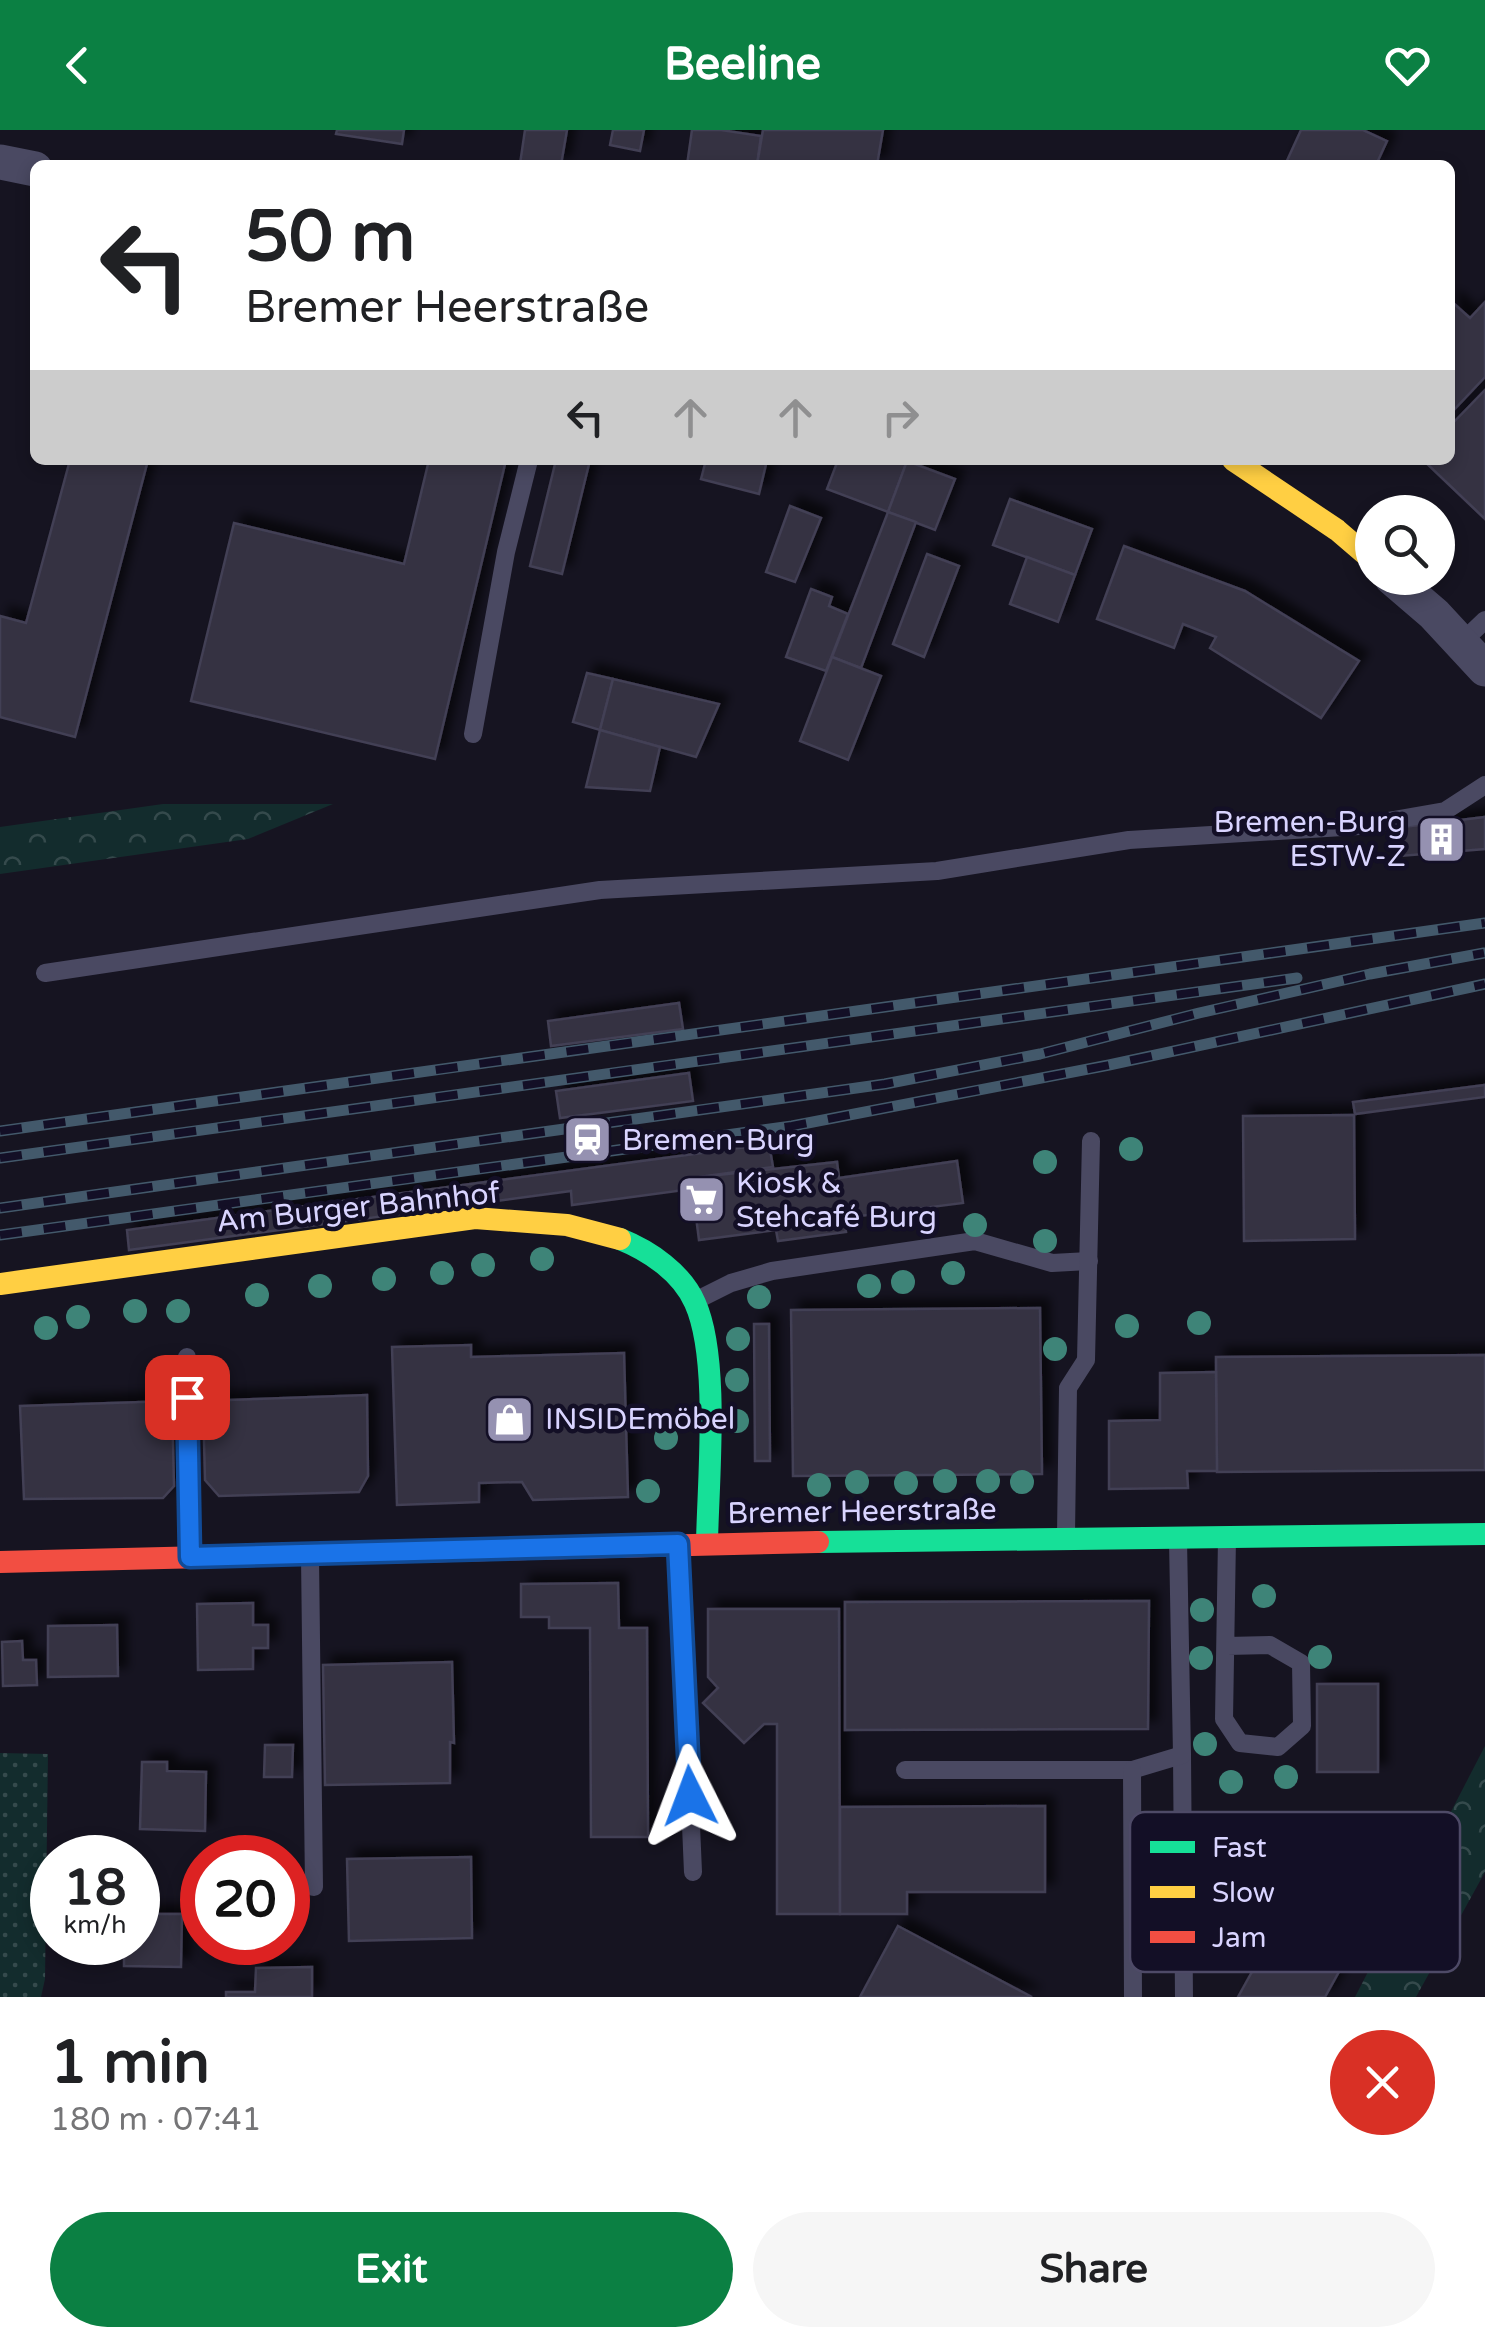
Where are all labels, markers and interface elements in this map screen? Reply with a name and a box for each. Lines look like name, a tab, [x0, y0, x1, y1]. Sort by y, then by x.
icon: back	[50, 38, 105, 93]
text: Beeline	[664, 38, 821, 92]
icon: heart	[1380, 38, 1435, 93]
text: 50 m	[245, 196, 415, 280]
icon: left	[80, 200, 210, 330]
text: Bremer Heerstraße	[245, 281, 649, 335]
icon: left	[558, 390, 613, 445]
icon: ahead	[663, 390, 718, 445]
icon: ahead	[768, 390, 823, 445]
icon: right	[873, 390, 928, 445]
map controls	[1355, 495, 1455, 595]
button: search	[1355, 495, 1455, 595]
place label: Bremen-Burg ESTW-Z	[1214, 804, 1406, 875]
building icon: Bremen-Burg ESTW-Z	[1415, 813, 1467, 865]
station icon: Bremen-Burg	[561, 1114, 613, 1166]
place label: Bremen-Burg	[622, 1122, 814, 1159]
place label: Kiosk & Stehcafé Burg	[736, 1165, 937, 1236]
street label: Am Burger Bahnhof	[215, 1174, 502, 1241]
supermarket icon: Kiosk & Stehcafé Burg	[675, 1174, 727, 1226]
pin	[145, 1355, 230, 1440]
icon: arrive	[160, 1370, 215, 1425]
shop icon: INSIDEmöbel	[484, 1393, 536, 1445]
place label: INSIDEmöbel	[545, 1401, 735, 1438]
street label: Bremer Heerstraße	[727, 1491, 997, 1532]
position arrow	[638, 1744, 742, 1848]
legend	[1130, 1812, 1460, 1972]
text: Fast	[1212, 1831, 1267, 1865]
speed limit sign: 20	[180, 1835, 310, 1965]
text: 18	[64, 1858, 126, 1918]
text: Slow	[1212, 1876, 1275, 1910]
text: km/h	[64, 1910, 126, 1940]
text: Jam	[1212, 1921, 1267, 1955]
text: 1 min	[50, 2027, 210, 2099]
button: close	[1330, 2030, 1435, 2135]
text: 180 m · 07:41	[50, 2101, 262, 2139]
button: Exit	[50, 2212, 733, 2327]
button: Share	[753, 2212, 1435, 2327]

